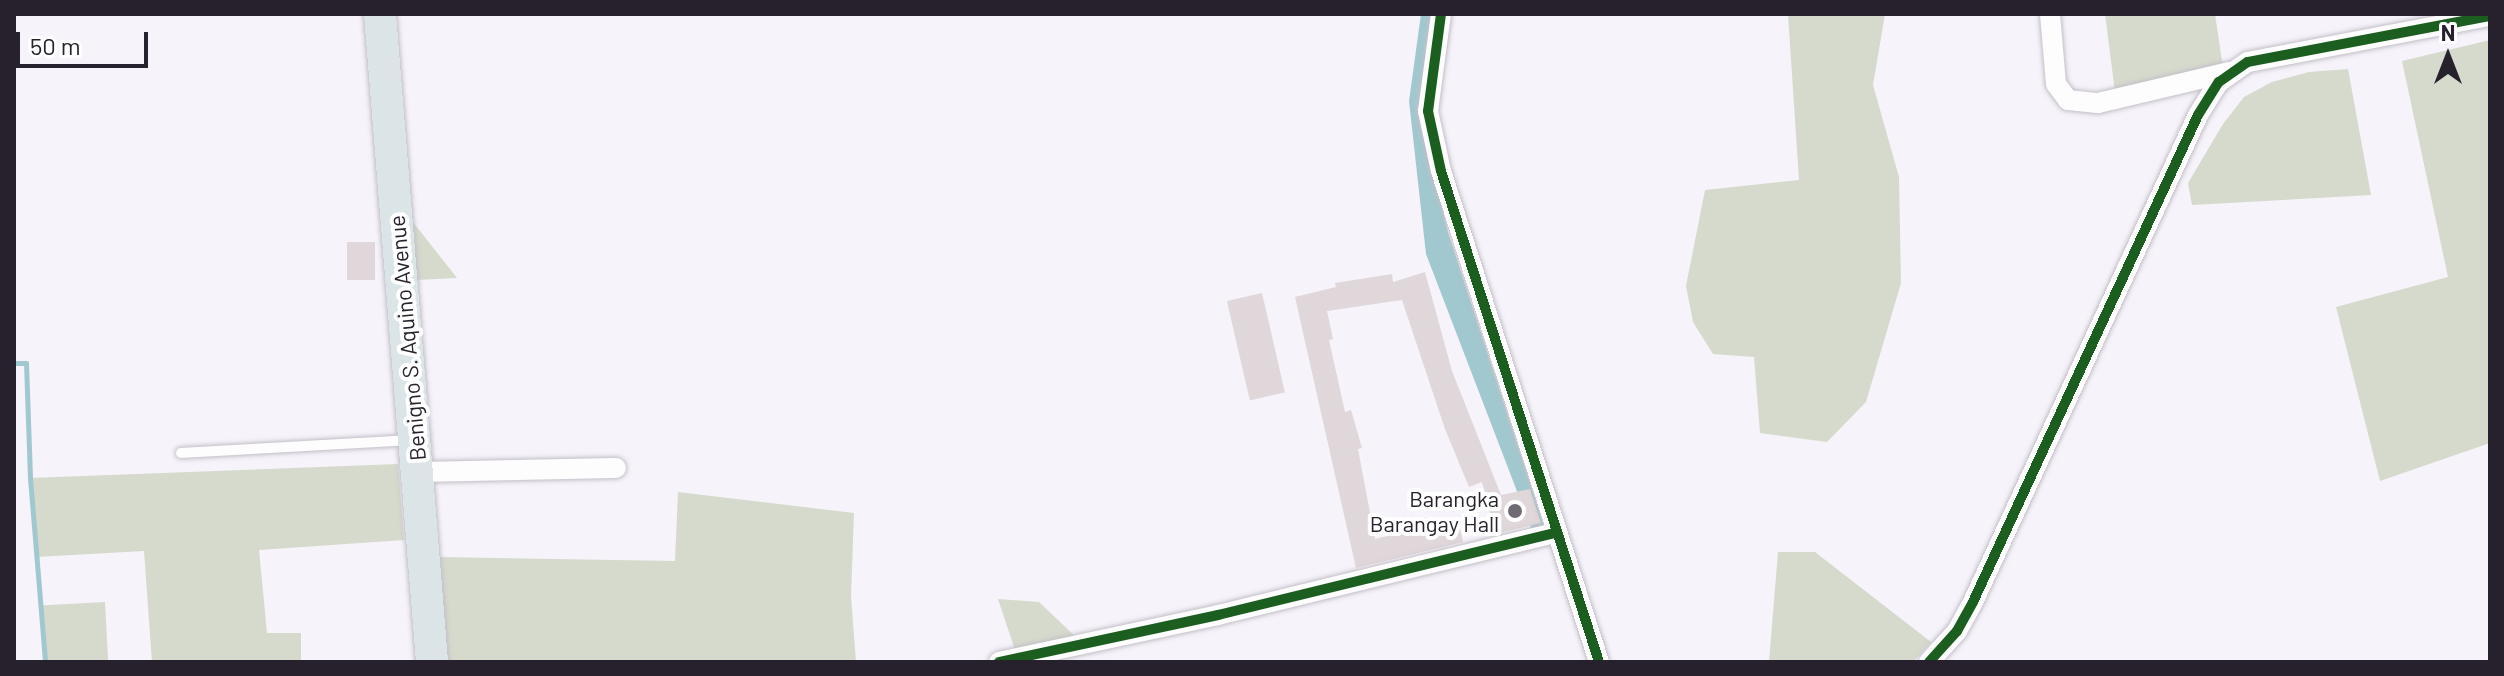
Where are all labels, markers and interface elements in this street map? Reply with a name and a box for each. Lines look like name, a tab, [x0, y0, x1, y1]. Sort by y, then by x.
scale bar	[20, 16, 152, 66]
north arrow	[2408, 16, 2488, 96]
text: N	[2441, 19, 2455, 45]
text: 50 m	[30, 31, 81, 60]
street label: Benigno S. Aquino Avenue	[383, 214, 431, 462]
place label: Barangka Barangay Hall	[1370, 485, 1499, 536]
marker: Barangka Barangay Hall	[1506, 502, 1524, 520]

